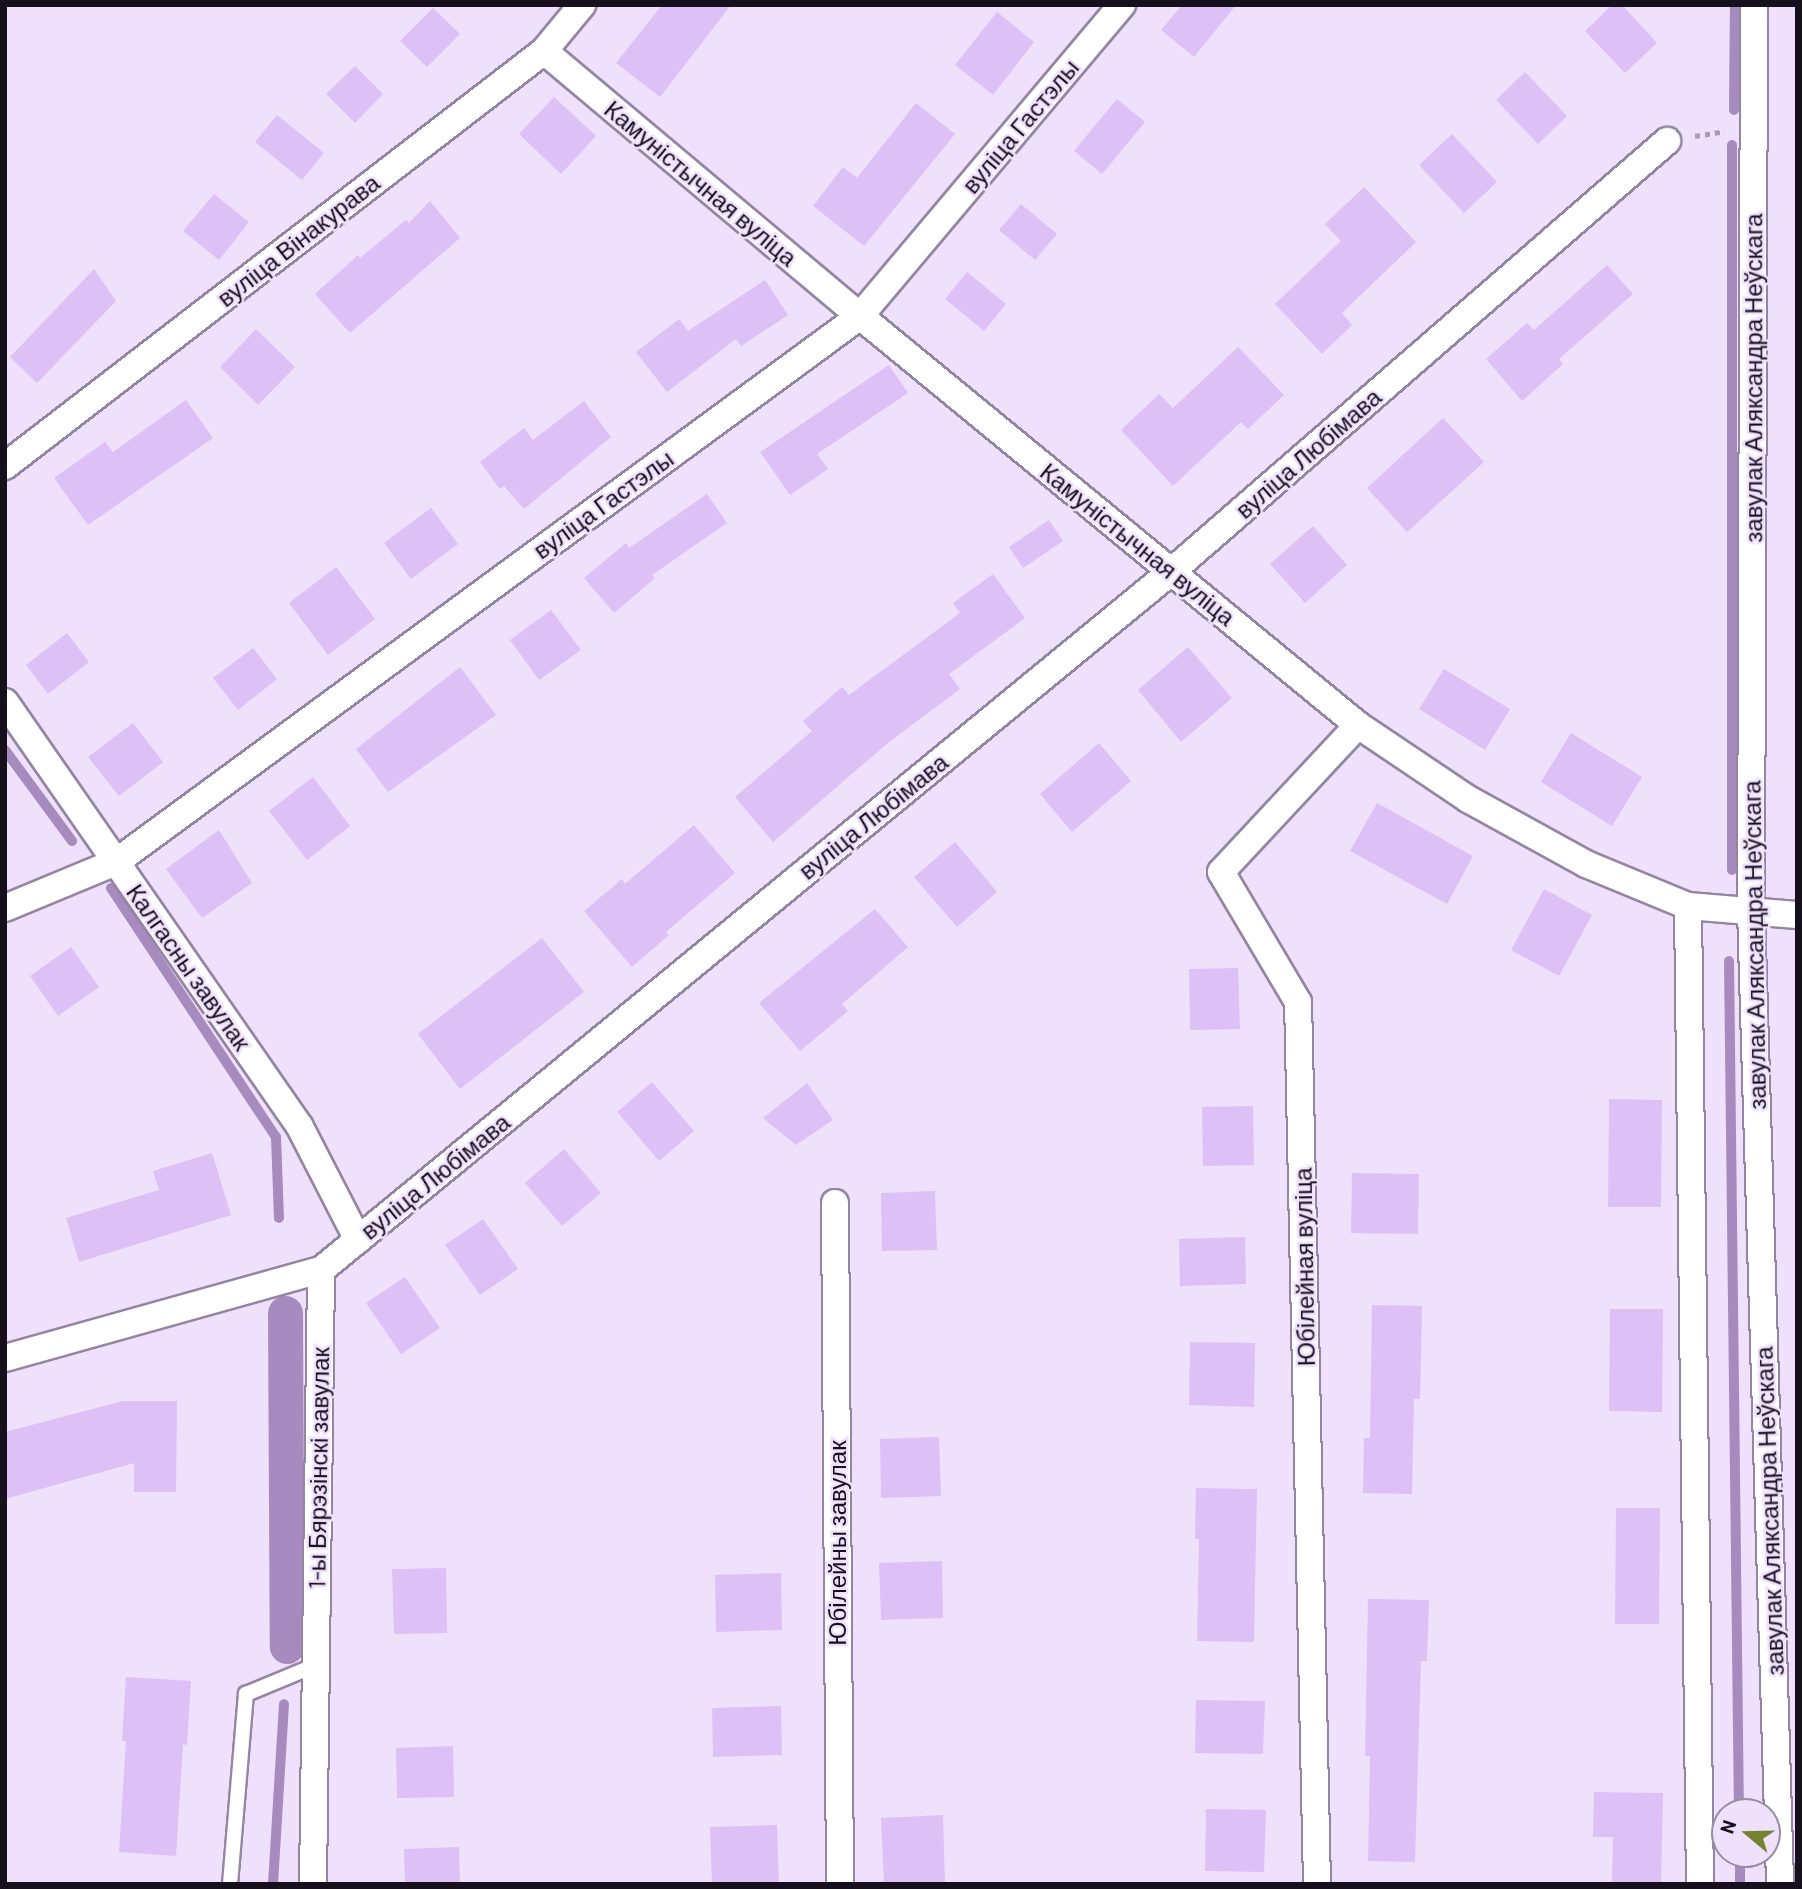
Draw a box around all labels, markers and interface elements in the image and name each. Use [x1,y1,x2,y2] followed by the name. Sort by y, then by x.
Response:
[956,53,1084,199] street label: вуліца Гастэлы
[599,94,803,272] street label: Камуністычная вуліца
[211,168,385,312] street label: вуліца Вінакурава
[1739,213,1767,543] street label: завулак Аляксандра Неўскага
[1229,382,1387,524] street label: вуліца Любімава
[527,444,679,564] street label: вуліца Гастэлы
[1035,457,1241,631] street label: Камуністычная вуліца
[793,747,953,885] street label: вуліца Любімава
[1737,780,1771,1110] street label: завулак Аляксандра Неўскага
[121,878,257,1056] street label: Калгасны завулак
[355,1107,515,1245] street label: вуліца Любімава
[1288,1167,1320,1367] street label: Юбілейная вуліца
[1749,1346,1789,1676] street label: завулак Аляксандра Неўскага
[301,1347,335,1589] street label: 1-ы Бярэзінскі завулак
[823,1440,851,1646] street label: Юбілейны завулак
[1711,1798,1781,1868] north arrow
[1715,1817,1740,1836] text: N

